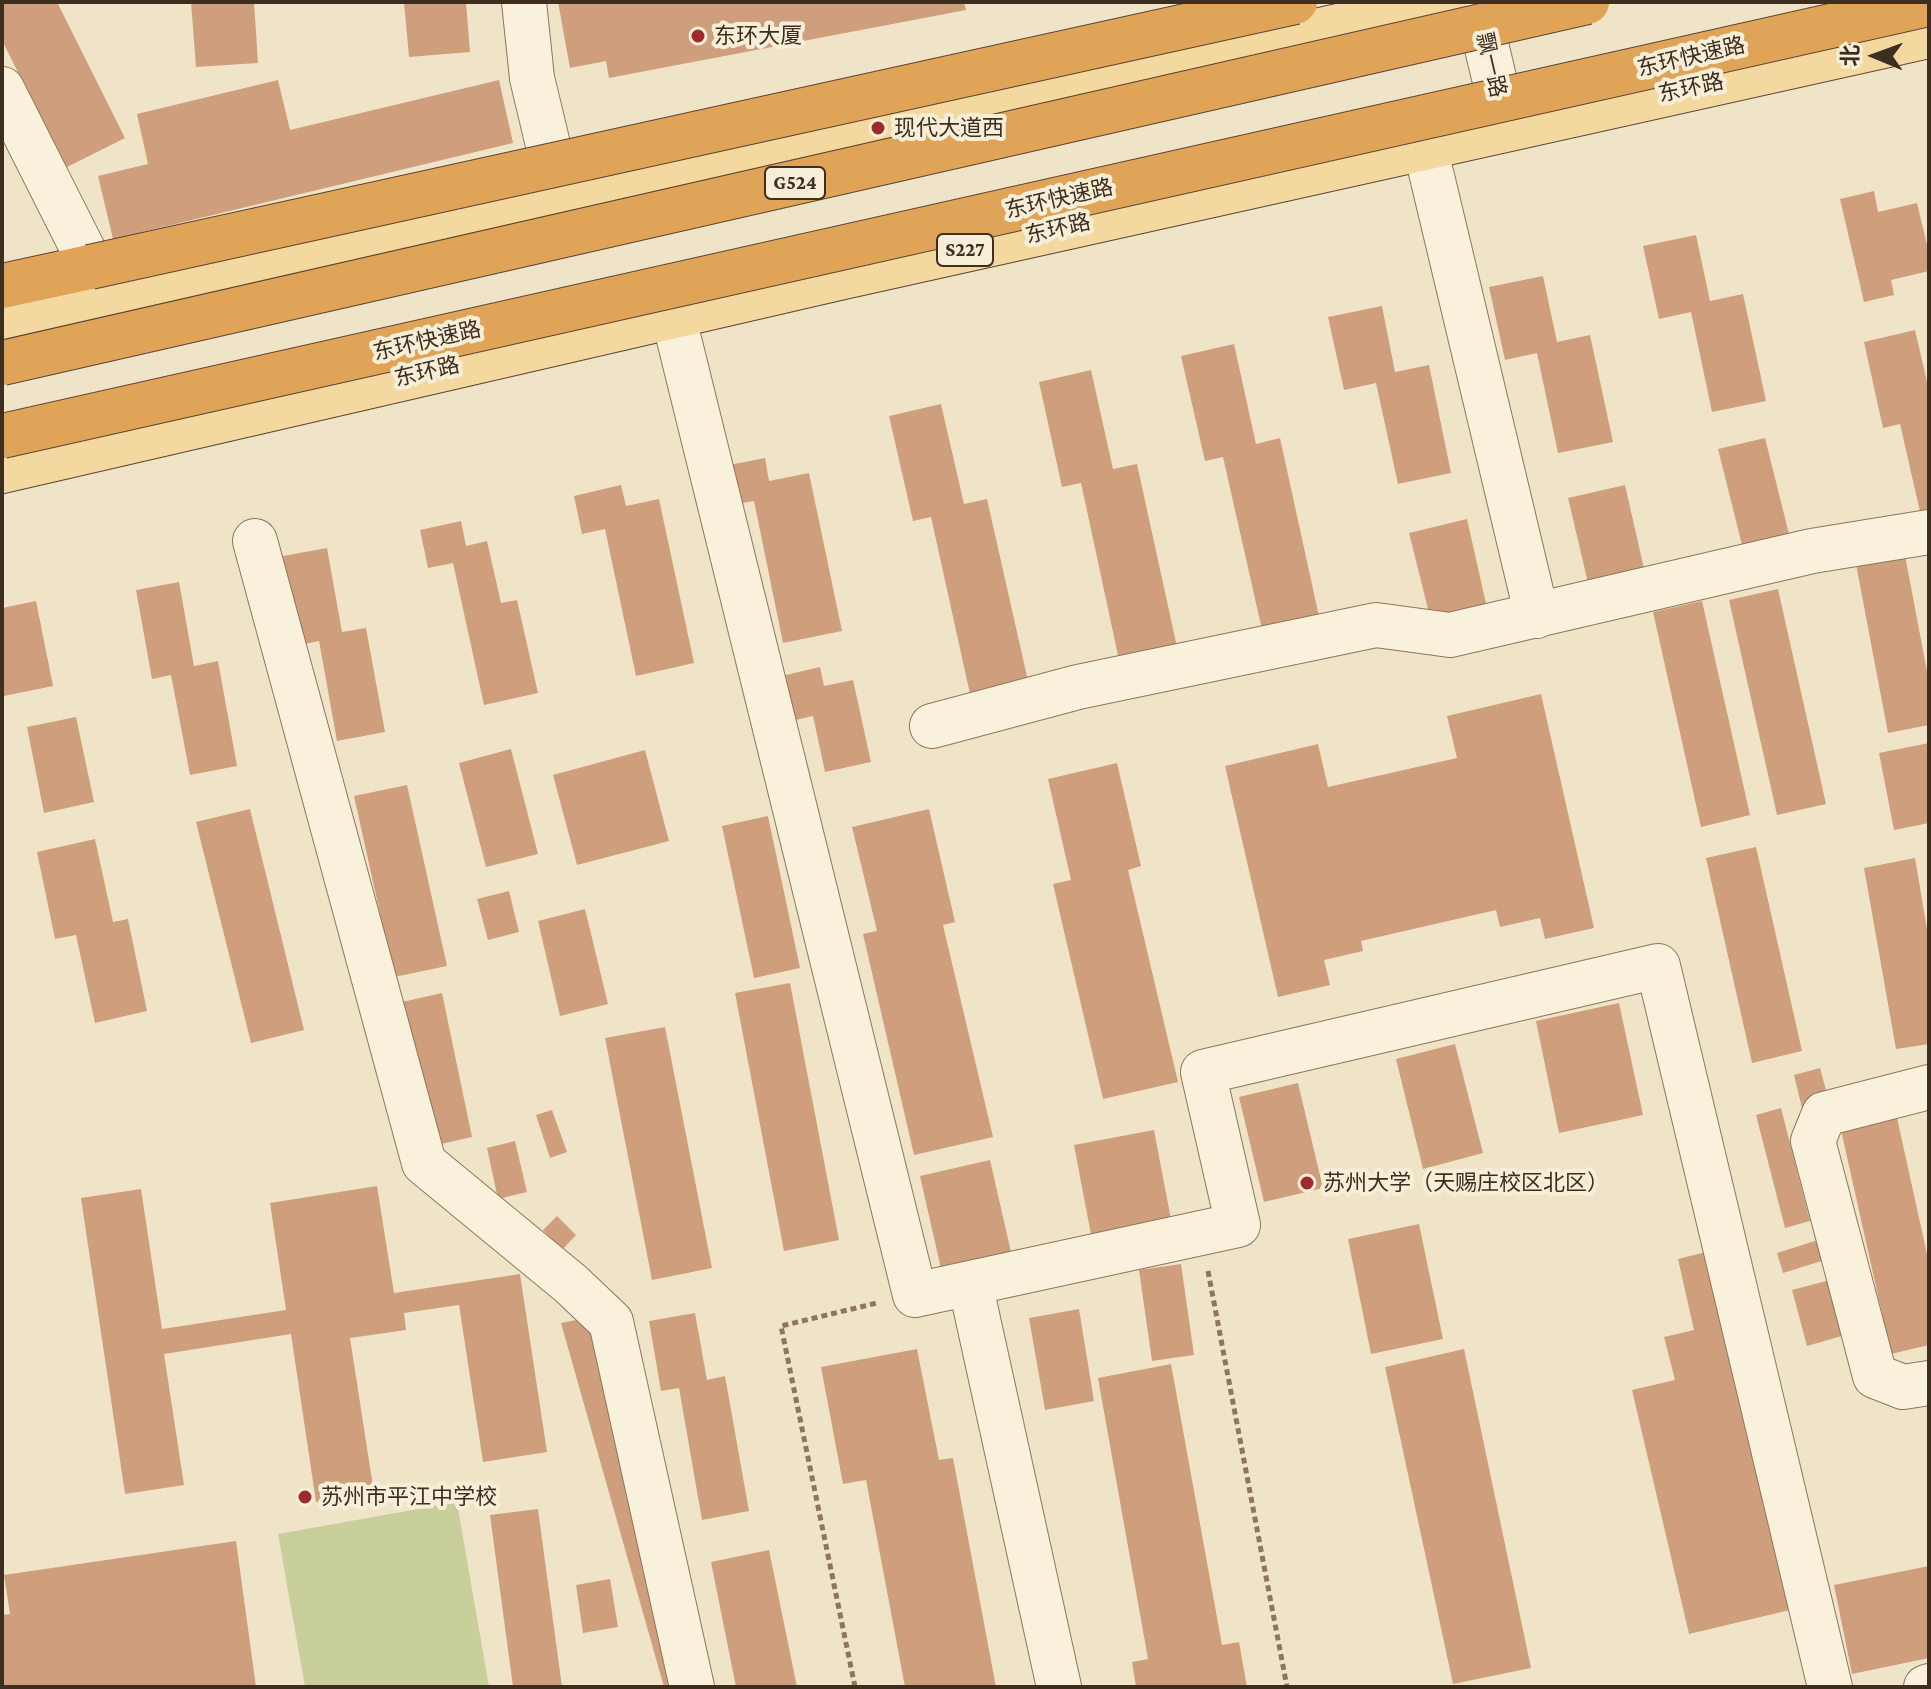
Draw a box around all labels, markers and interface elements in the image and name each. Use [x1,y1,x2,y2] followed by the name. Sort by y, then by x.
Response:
[1835,16,1915,96] north arrow
[714,23,802,49] place label: 东环大厦
[689,27,707,45] marker: 东环大厦
[1471,30,1511,100] street label: 飘一路
[1634,32,1748,82] street label: 东环快速路
[1838,44,1863,67] text: 北
[1656,68,1726,108] street label: 东环路
[894,115,1004,141] place label: 现代大道西
[869,119,887,137] marker: 现代大道西
[765,167,825,199] road number: G524
[1002,174,1116,224] street label: 东环快速路
[1023,209,1093,249] street label: 东环路
[937,234,993,266] road number: S227
[370,316,484,366] street label: 东环快速路
[392,352,462,392] street label: 东环路
[1323,1170,1609,1196] place label: 苏州大学（天赐庄校区北区）
[1298,1174,1316,1192] marker: 苏州大学（天赐庄校区北区）
[321,1484,497,1510] place label: 苏州市平江中学校
[296,1488,314,1506] marker: 苏州市平江中学校

